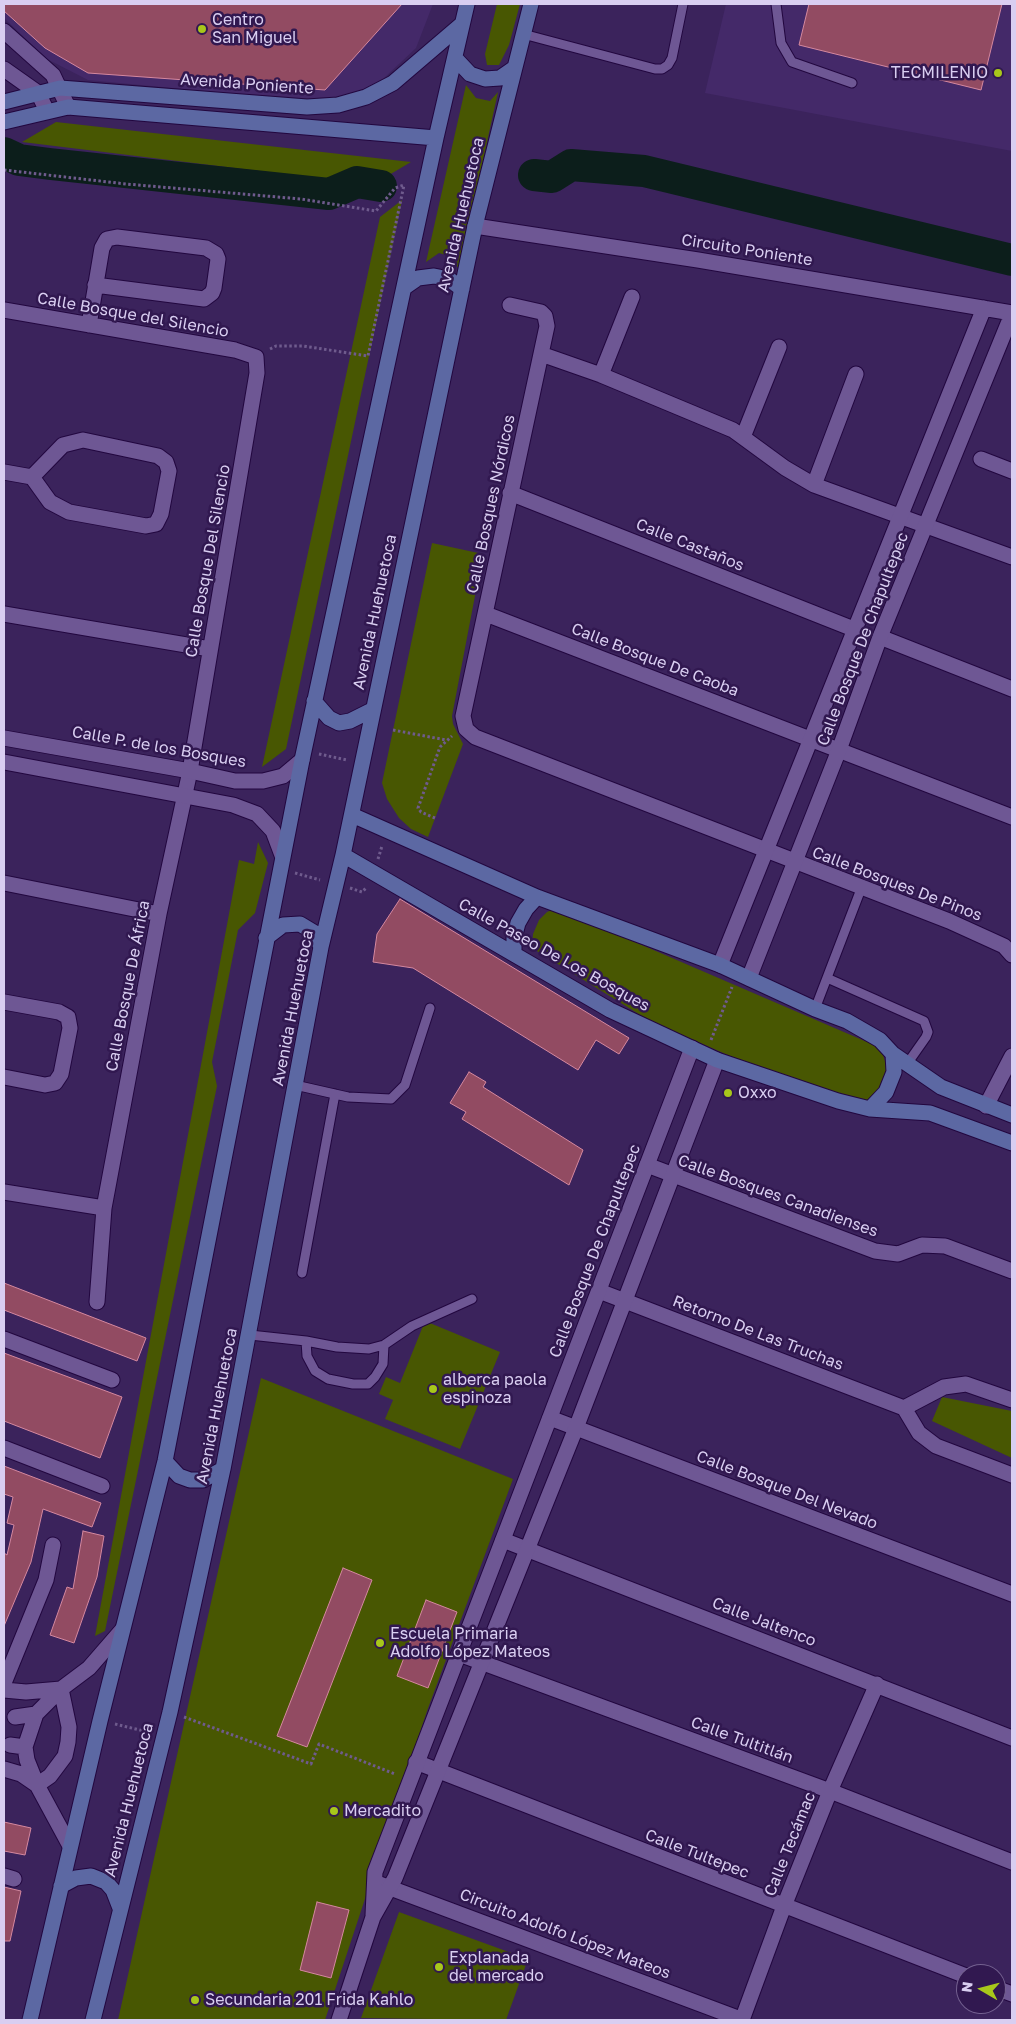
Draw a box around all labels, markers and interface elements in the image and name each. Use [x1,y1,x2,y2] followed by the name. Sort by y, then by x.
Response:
[212,10,297,48] place label: Centro San Miguel
[196,23,208,35] marker: Centro San Miguel
[891,63,988,83] place label: TECMILENIO
[992,67,1004,79] marker: TECMILENIO
[180,70,314,98] street label: Avenida Poniente
[434,136,488,294] street label: Avenida Huehuetoca
[680,230,814,270] street label: Circuito Poniente
[36,289,230,341] street label: Calle Bosque del Silencio
[463,413,519,595] street label: Calle Bosques Nórdicos
[182,463,234,659] street label: Calle Bosque Del Silencio
[633,515,747,575] street label: Calle Castaños
[813,530,913,748] street label: Calle Bosque De Chapultepec
[349,533,401,691] street label: Avenida Huehuetoca
[569,619,741,701] street label: Calle Bosque De Caoba
[70,722,248,772] street label: Calle P. de los Bosques
[809,843,985,925] street label: Calle Bosques De Pinos
[455,894,653,1016] street label: Calle Paseo De Los Bosques
[102,899,154,1073] street label: Calle Bosque De África
[268,928,318,1088] street label: Avenida Huehuetoca
[738,1083,777,1103] place label: Oxxo
[722,1087,734,1099] marker: Oxxo
[545,1142,645,1360] street label: Calle Bosque De Chapultepec
[675,1151,881,1241] street label: Calle Bosques Canadienses
[670,1292,846,1374] street label: Retorno De Las Truchas
[192,1326,242,1486] street label: Avenida Huehuetoca
[443,1370,547,1408] place label: alberca paola espinoza
[427,1383,439,1395] marker: alberca paola espinoza
[694,1447,880,1533] street label: Calle Bosque Del Nevado
[709,1593,819,1651] street label: Calle Jaltenco
[390,1624,550,1662] place label: Escuela Primaria Adolfo López Mateos
[374,1637,386,1649] marker: Escuela Primaria Adolfo López Mateos
[688,1713,796,1767] street label: Calle Tultitlán
[101,1721,157,1879] street label: Avenida Huehuetoca
[760,1789,820,1899] street label: Calle Tecámac
[344,1801,421,1821] place label: Mercadito
[328,1805,340,1817] marker: Mercadito
[642,1825,752,1883] street label: Calle Tultepec
[457,1885,673,1983] street label: Circuito Adolfo López Mateos
[449,1948,544,1986] place label: Explanada del mercado
[433,1961,445,1973] marker: Explanada del mercado
[956,1964,1006,2014] north arrow
[957,1981,976,1993] text: N
[205,1990,413,2010] place label: Secundaria 201 Frida Kahlo
[189,1994,201,2006] marker: Secundaria 201 Frida Kahlo

